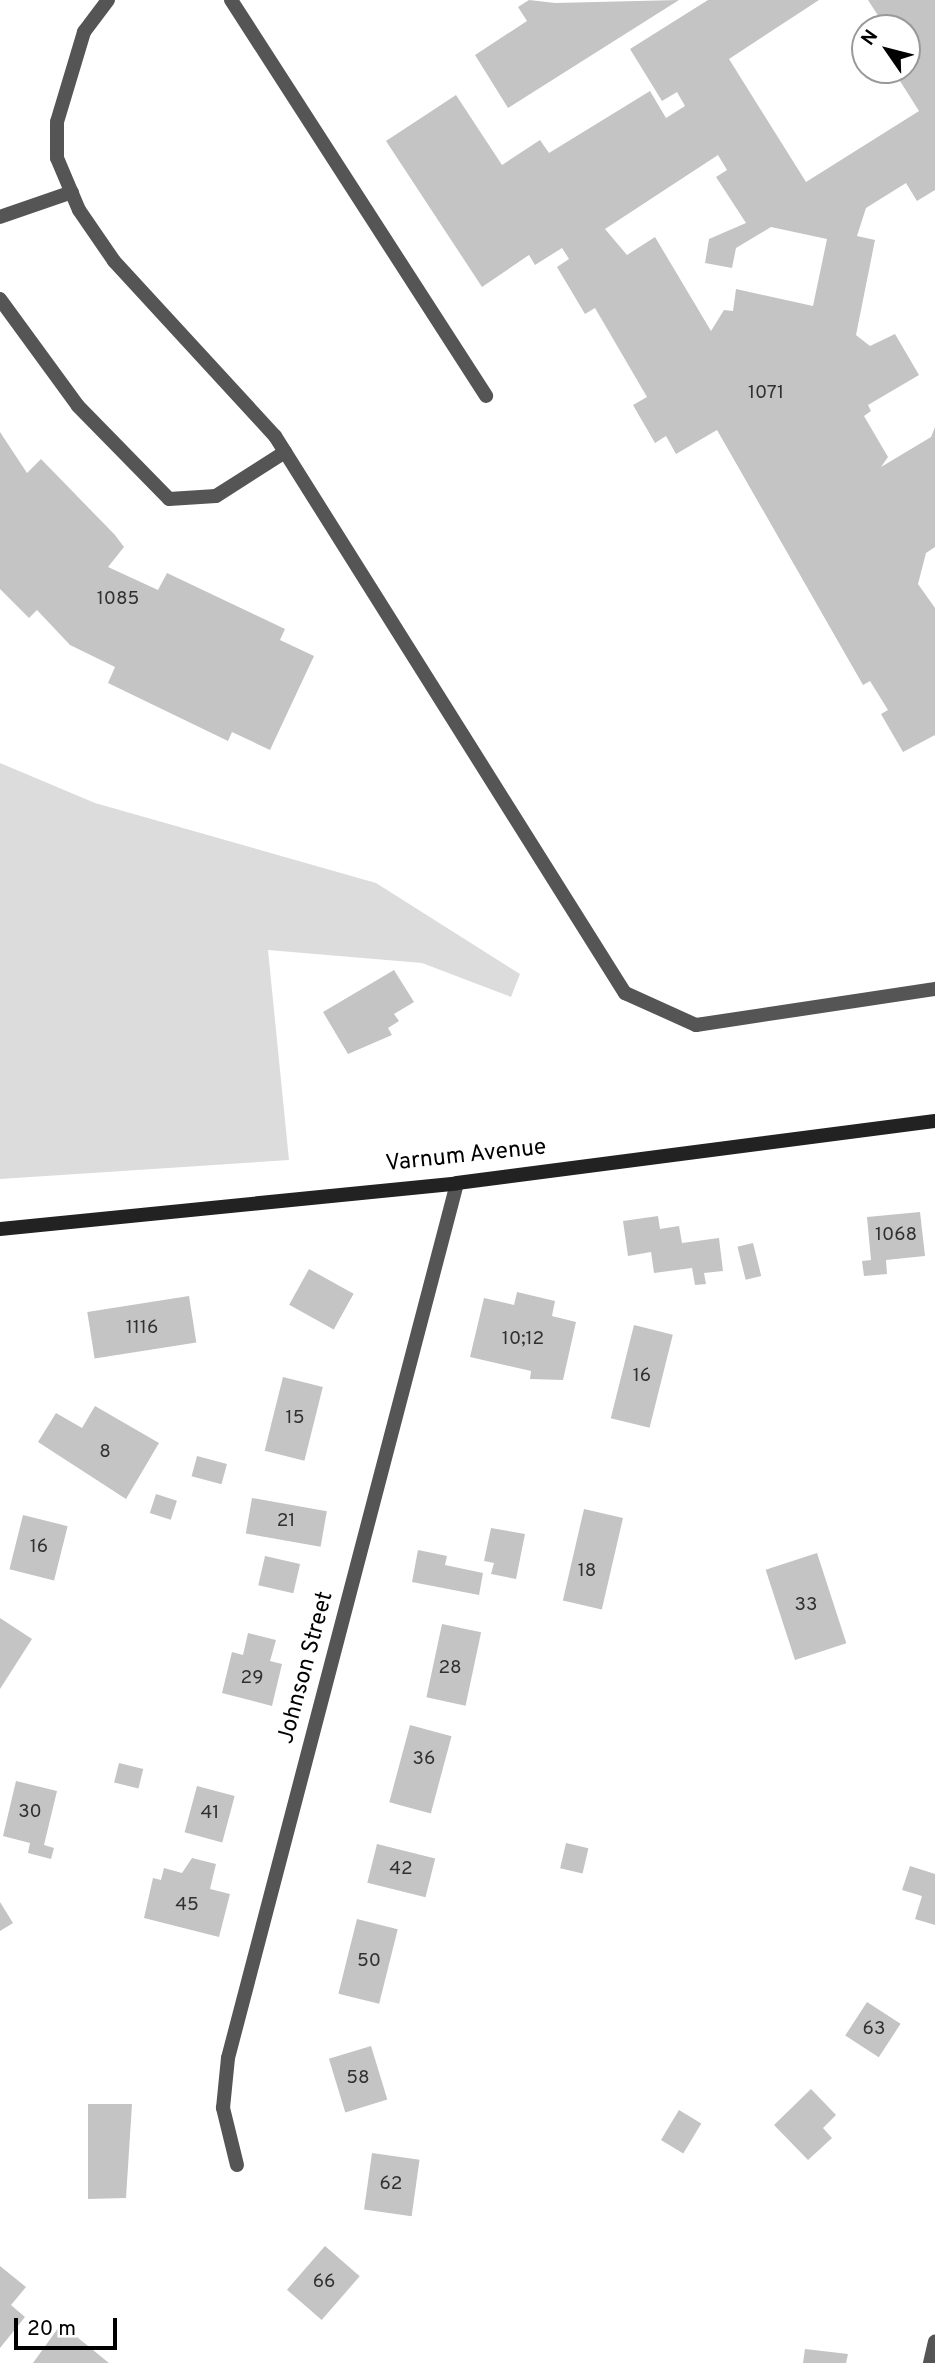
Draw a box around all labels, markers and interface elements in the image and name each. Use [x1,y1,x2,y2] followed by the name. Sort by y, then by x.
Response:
[851,14,921,84] north arrow
[857,26,884,51] text: N
[748,383,784,405] house number: 1071
[97,589,139,611] house number: 1085
[384,1135,548,1179] street label: Varnum Avenue
[875,1225,917,1247] house number: 1068
[126,1318,158,1340] house number: 1116
[502,1329,544,1351] house number: 10;12
[633,1366,651,1388] house number: 16
[286,1408,304,1430] house number: 15
[99,1442,111,1464] house number: 8
[277,1511,295,1533] house number: 21
[30,1537,48,1559] house number: 16
[578,1561,596,1583] house number: 18
[273,1589,341,1747] street label: Johnson Street
[795,1595,817,1617] house number: 33
[438,1658,462,1680] house number: 28
[241,1668,263,1690] house number: 29
[413,1749,435,1771] house number: 36
[18,1802,42,1824] house number: 30
[201,1803,219,1825] house number: 41
[389,1859,413,1881] house number: 42
[175,1895,199,1917] house number: 45
[357,1951,381,1973] house number: 50
[863,2019,885,2041] house number: 63
[346,2068,370,2090] house number: 58
[380,2174,402,2196] house number: 62
[313,2272,335,2294] house number: 66
[18,2304,121,2348] scale bar
[27,2316,76,2343] text: 20 m

